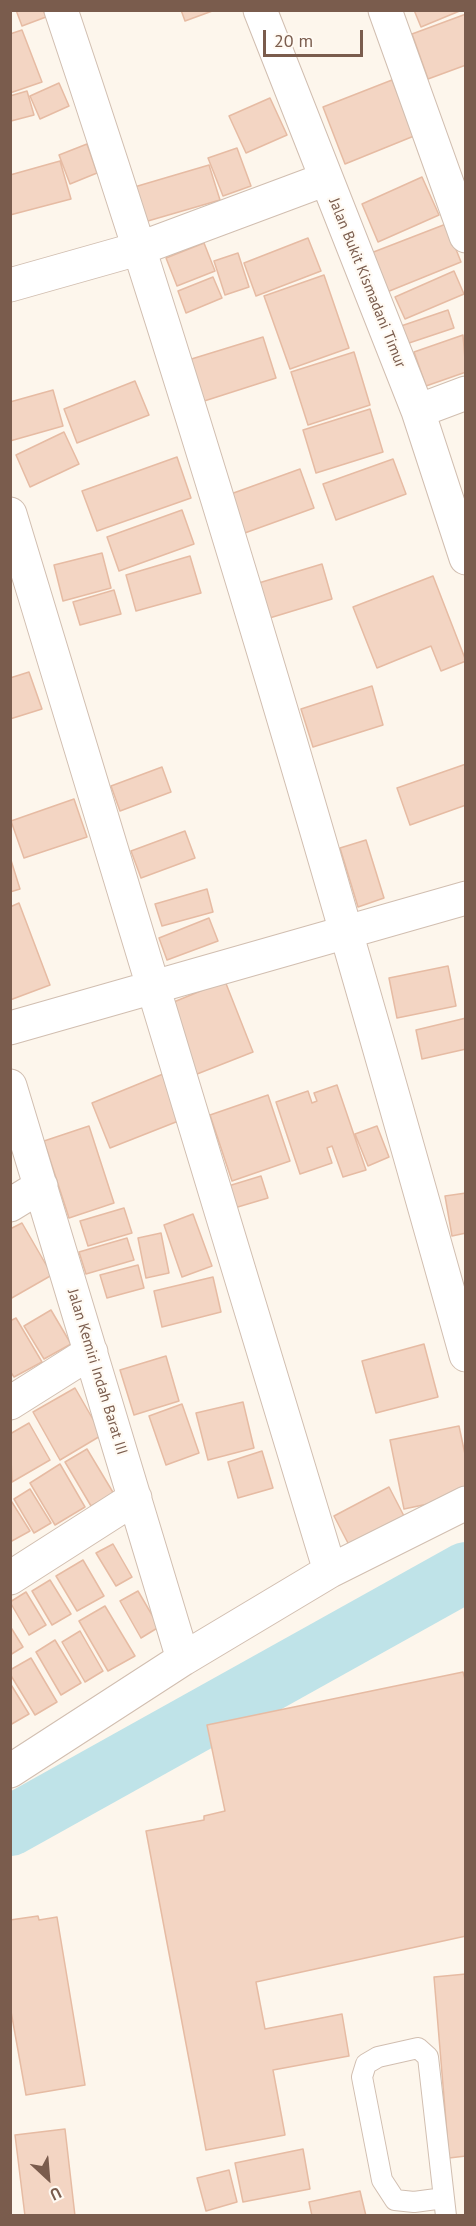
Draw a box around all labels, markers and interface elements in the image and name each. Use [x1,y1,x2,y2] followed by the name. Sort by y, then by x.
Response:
[266,18,366,56] scale bar
[274,29,313,52] text: 20 m
[325,195,409,371] street label: Jalan Bukit Kismadani Timur
[63,1287,131,1457] street label: Jalan Kemiri Indah Barat III
[18,2148,78,2208] north arrow
[47,2183,65,2205] text: U

